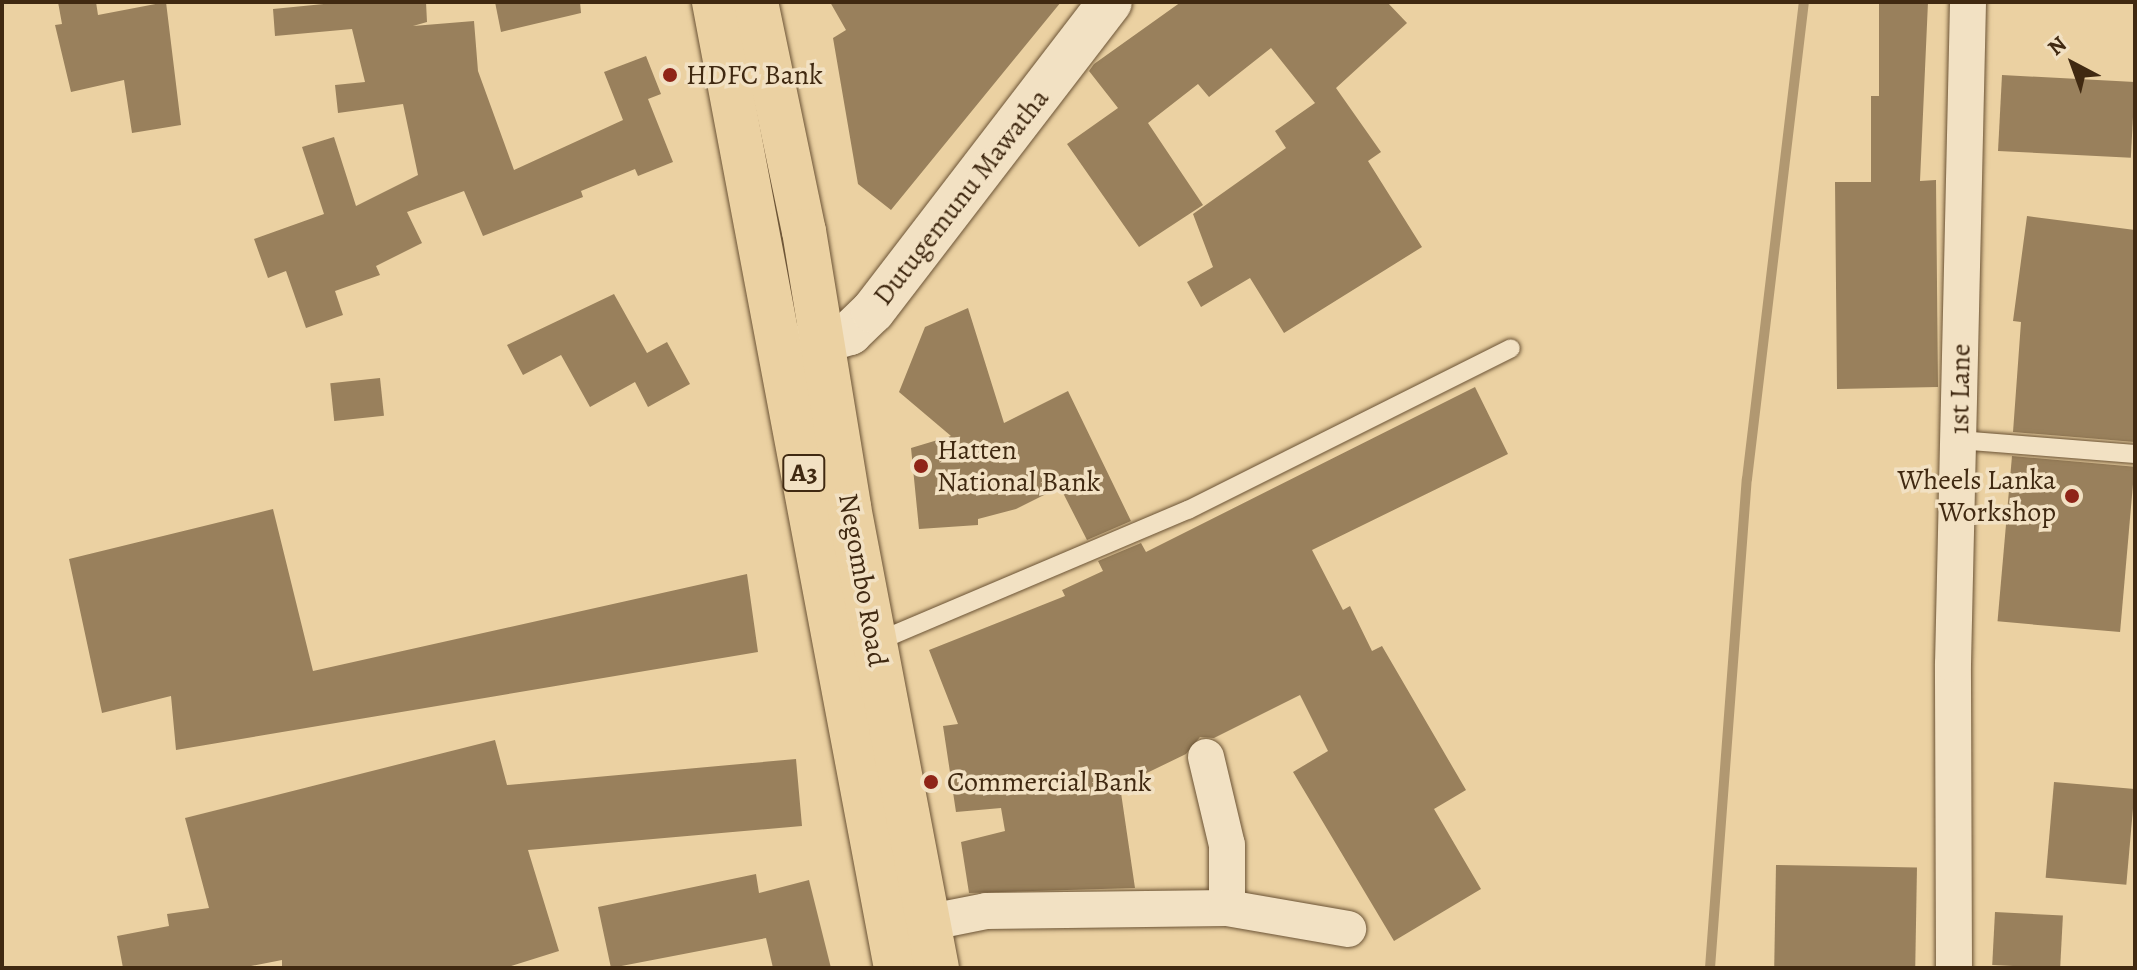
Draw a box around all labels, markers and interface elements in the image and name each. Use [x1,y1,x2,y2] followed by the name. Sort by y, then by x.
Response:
[2033,24,2113,104] north arrow
[2041,29,2073,62] text: N
[686,58,823,92] place label: HDFC Bank
[661,66,679,84] marker: HDFC Bank
[866,82,1056,312] street label: Dutugemunu Mawatha
[1942,343,1978,435] street label: 1st Lane
[937,433,1100,499] place label: Hatten National Bank
[782,451,826,495] road number: A3
[912,457,930,475] marker: Hatten National Bank
[1898,463,2056,529] place label: Wheels Lanka Workshop
[2063,487,2081,505] marker: Wheels Lanka Workshop
[831,491,895,669] street label: Negombo Road
[947,765,1152,799] place label: Commercial Bank
[922,773,940,791] marker: Commercial Bank

